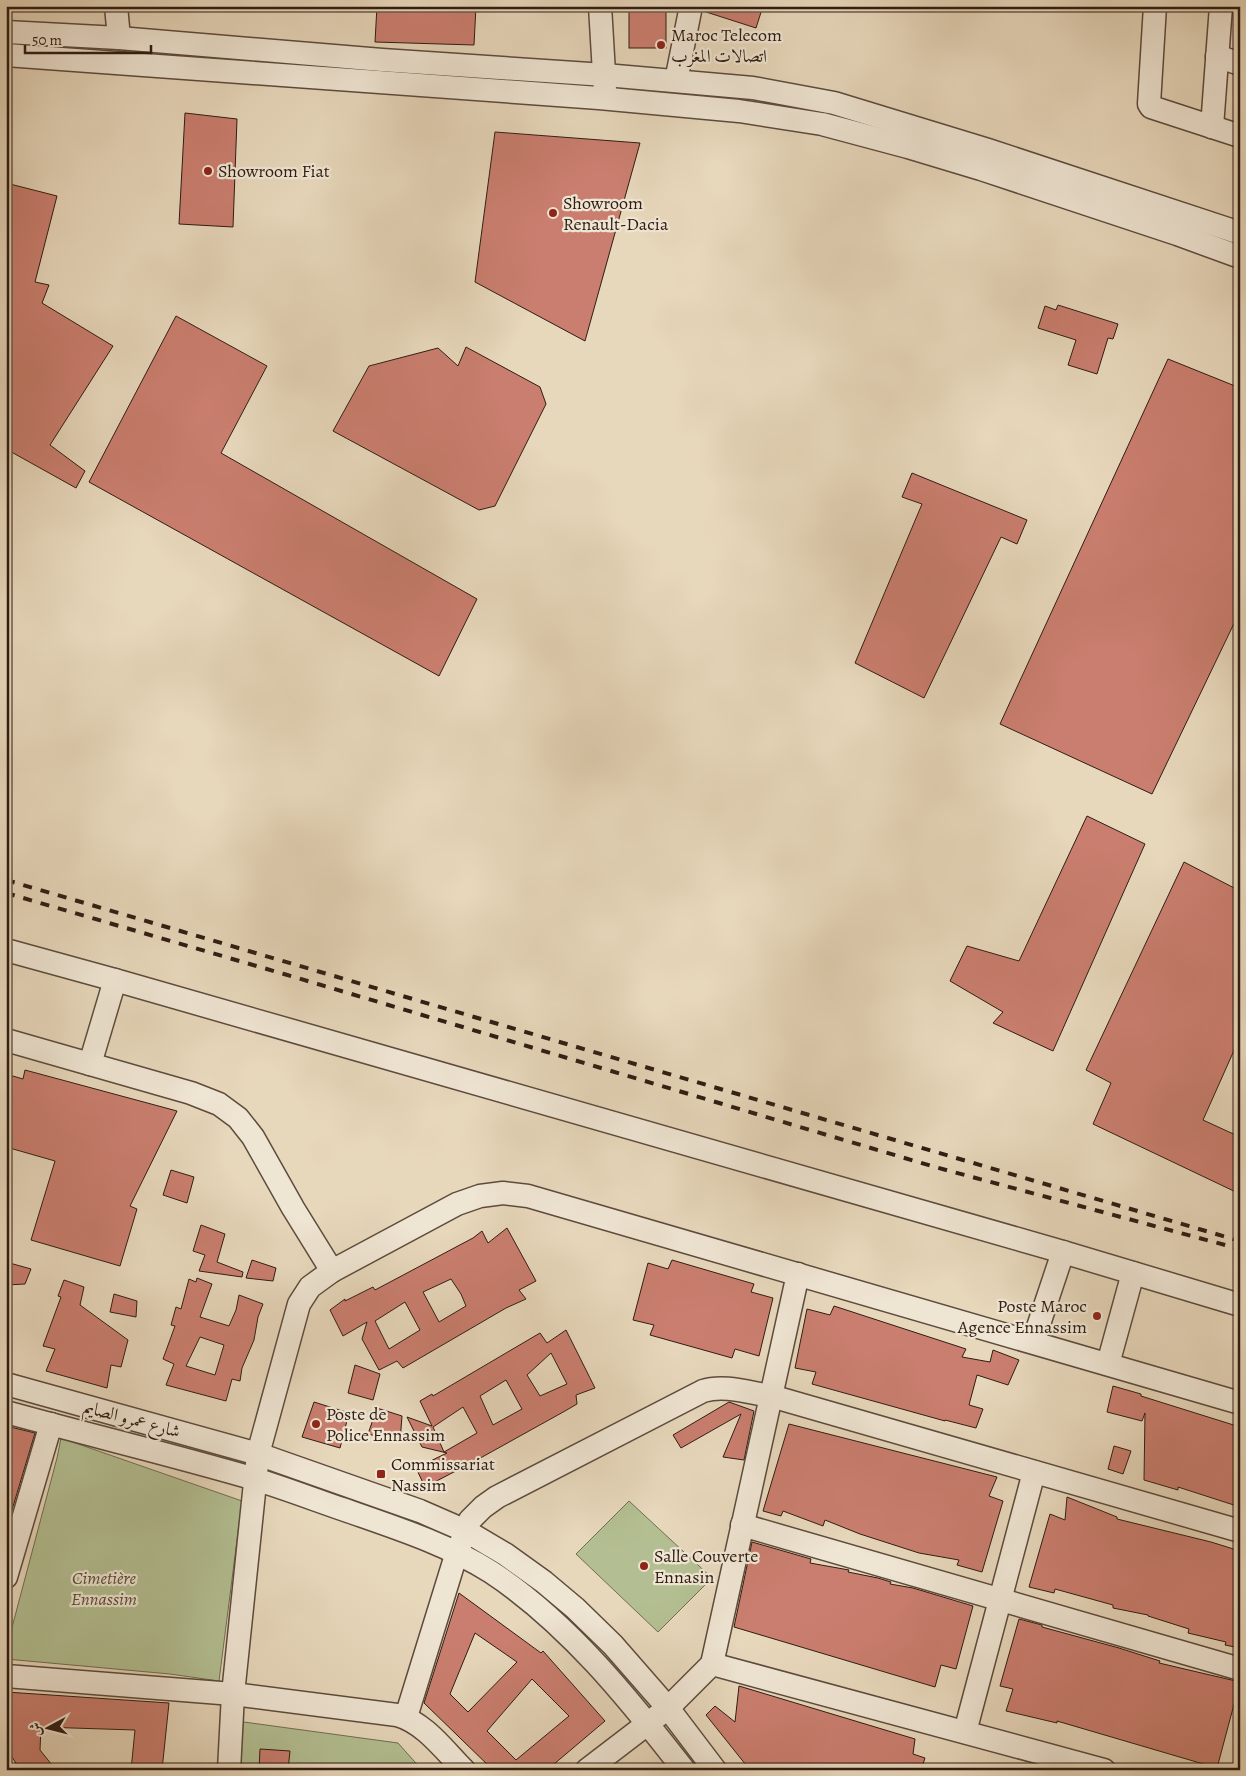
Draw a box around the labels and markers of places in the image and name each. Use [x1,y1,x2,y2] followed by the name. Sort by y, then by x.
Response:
[671,23,782,68] place label: Maroc Telecom اتصالات المغرب
[655,39,667,51] marker: Maroc Telecom اتصالات المغرب
[218,159,330,183] place label: Showroom Fiat
[202,165,214,177] marker: Showroom Fiat
[563,191,669,236] place label: Showroom Renault-Dacia
[547,207,559,219] marker: Showroom Renault-Dacia
[957,1294,1087,1339] place label: Poste Maroc Agence Ennassim
[1091,1310,1103,1322] marker: Poste Maroc Agence Ennassim
[326,1402,445,1447] place label: Poste de Police Ennassim
[310,1418,322,1430] marker: Poste de Police Ennassim
[391,1452,495,1497] place label: Commissariat Nassim
[375,1468,387,1480] marker: Commissariat Nassim
[654,1544,758,1589] place label: Salle Couverte Ennasin
[638,1560,650,1572] marker: Salle Couverte Ennasin

